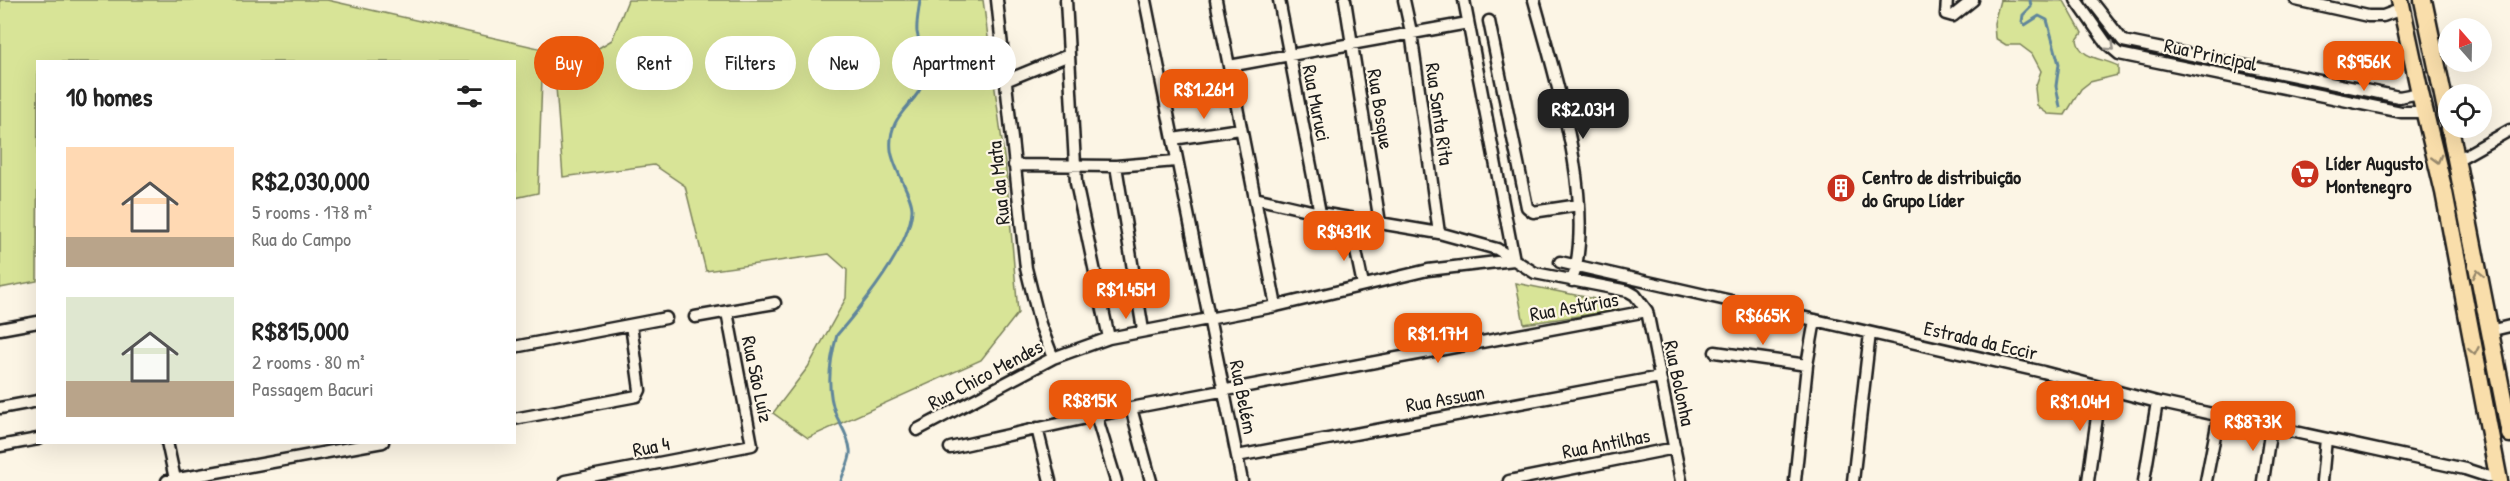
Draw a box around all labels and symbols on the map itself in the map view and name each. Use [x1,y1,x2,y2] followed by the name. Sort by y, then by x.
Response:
[2438,18,2492,72] north arrow
[2162,31,2261,77] street label: Rua Principal
[2104,39,2115,50] one-way arrow
[2315,41,2413,92] pin: R$956K
[1419,61,1461,167] street label: Rua Santa Rita
[1296,62,1338,144] street label: Rua Muruci
[1361,67,1401,151] street label: Rua Bosque
[1149,69,1259,120] pin: R$1.26M
[1528,89,1638,140] pin: R$2.03M
[980,140,1016,226] street label: Rua da Mata
[2326,149,2423,200] place label: Líder Augusto Montenegro
[2430,153,2442,164] one-way arrow
[2289,158,2321,190] supermarket icon: Líder Augusto Montenegro
[1862,163,2021,214] place label: Centro de distribuição do Grupo Líder
[1825,172,1857,204] building icon: Centro de distribuição do Grupo Líder
[1295,211,1393,262] pin: R$431K
[1071,269,1181,320] pin: R$1.45M
[2472,269,2485,279] one-way arrow
[1528,285,1621,327] street label: Rua Astúrias
[1714,295,1812,346] pin: R$665K
[1383,313,1493,364] pin: R$1.17M
[1921,314,2041,366] street label: Estrada da Eccir
[923,332,1047,416] street label: Rua Chico Mendes
[736,333,780,425] street label: Rua São Luíz
[1658,338,1702,428] street label: Rua Bolonha
[2467,345,2480,355] one-way arrow
[1224,358,1264,436] street label: Rua Belém
[1403,378,1487,418] street label: Rua Assuan
[1041,380,1139,431] pin: R$815K
[2025,381,2135,432] pin: R$1.04M
[2204,401,2302,452] pin: R$873K
[1560,421,1653,465] street label: Rua Antilhas
[630,429,672,463] street label: Rua 4

